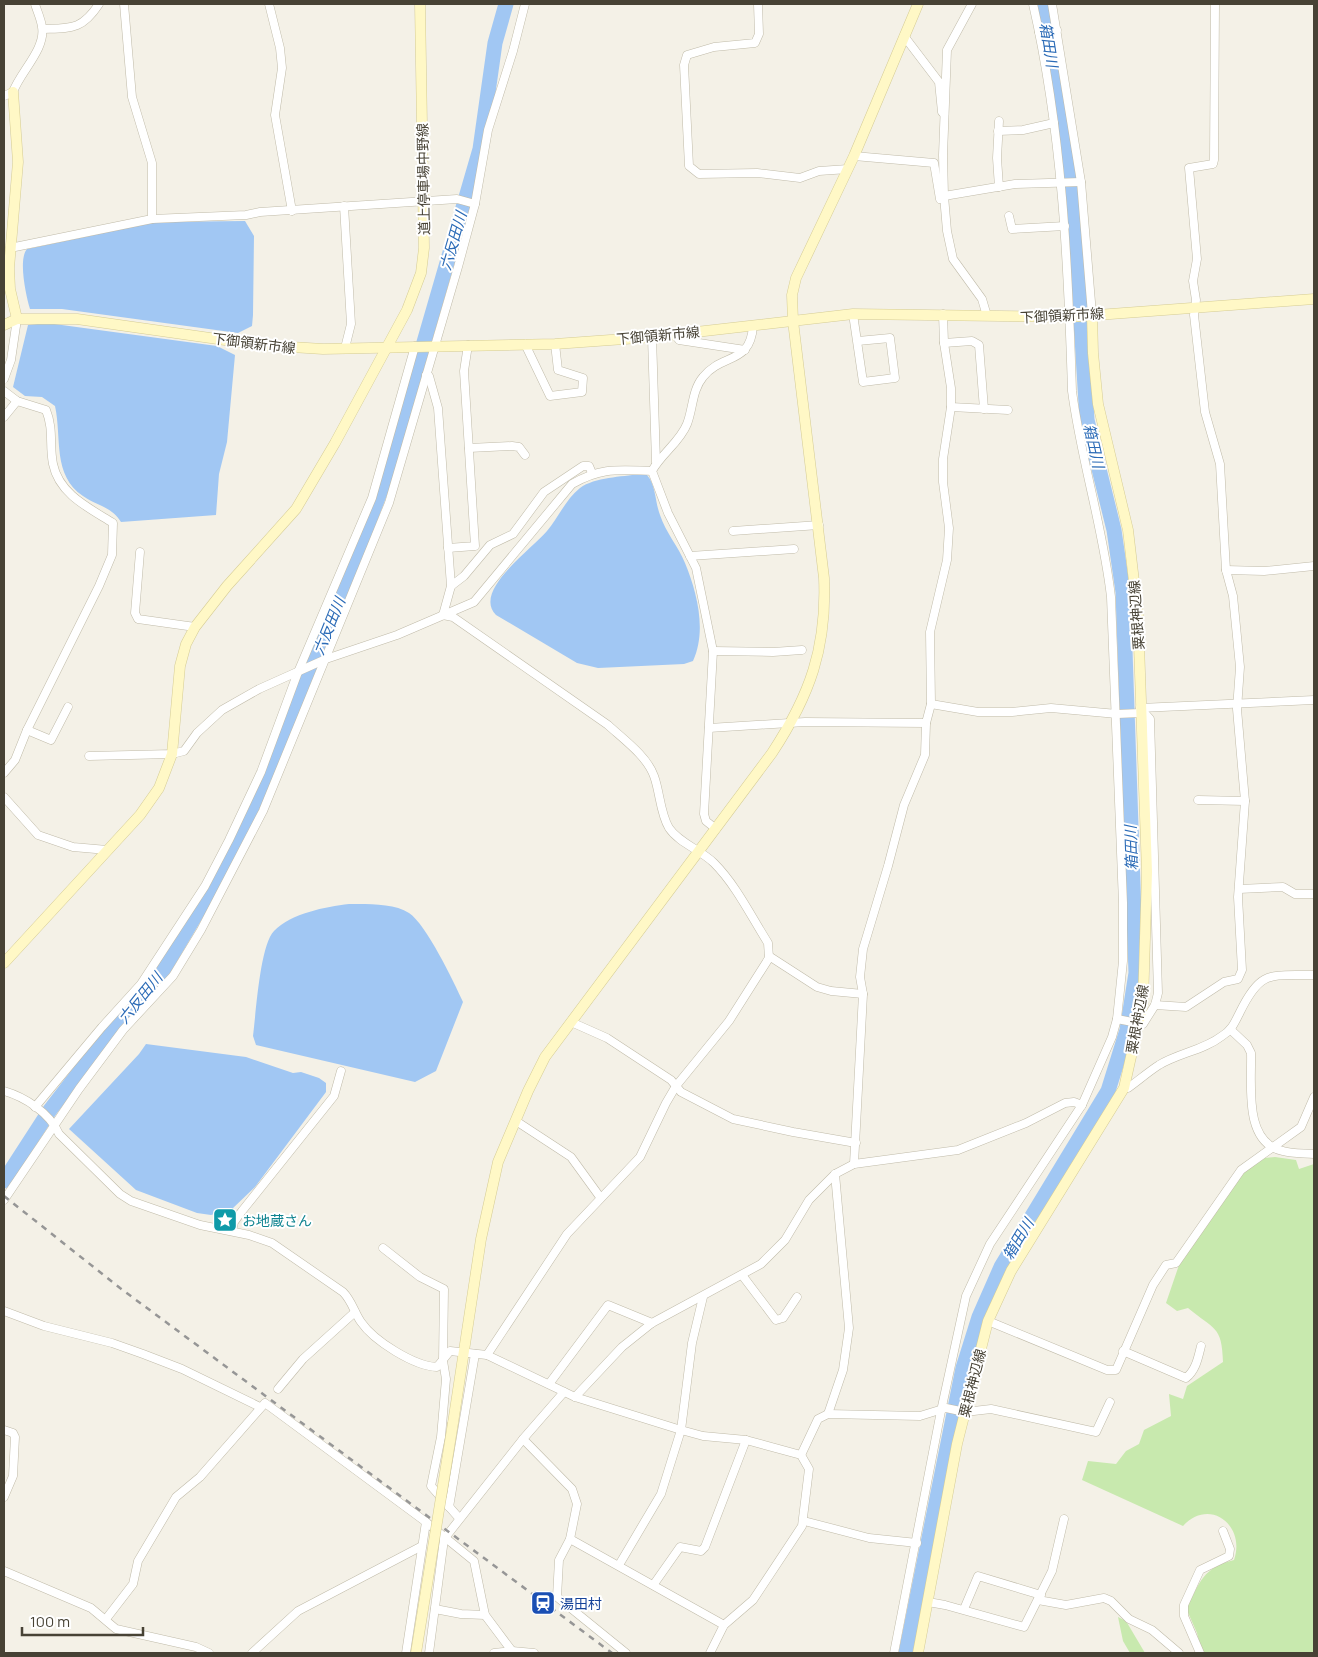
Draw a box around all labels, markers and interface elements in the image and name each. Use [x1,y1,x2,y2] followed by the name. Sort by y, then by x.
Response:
[1035,21,1063,71] water label: 箱田川
[413,123,433,235] street label: 道上停車場中野線
[435,207,472,273] water label: 六反田川
[1020,303,1104,327] street label: 下御領新市線
[615,322,701,348] street label: 下御領新市線
[211,328,297,358] street label: 下御領新市線
[1079,422,1110,472] water label: 箱田川
[1124,579,1148,651] street label: 粟根神辺線
[308,592,351,658] water label: 六反田川
[1120,823,1142,871] water label: 箱田川
[113,967,168,1028] water label: 六反田川
[1122,983,1152,1055] street label: 粟根神辺線
[212,1207,238,1233] place icon: お地蔵さん
[242,1211,312,1230] place label: お地蔵さん
[997,1213,1040,1264] water label: 箱田川
[954,1347,990,1419] street label: 粟根神辺線
[530,1590,556,1616] station icon: 湯田村
[560,1594,602,1613] place label: 湯田村
[22,1604,144,1636] scale bar
[30,1611,70,1632] text: 100 m

